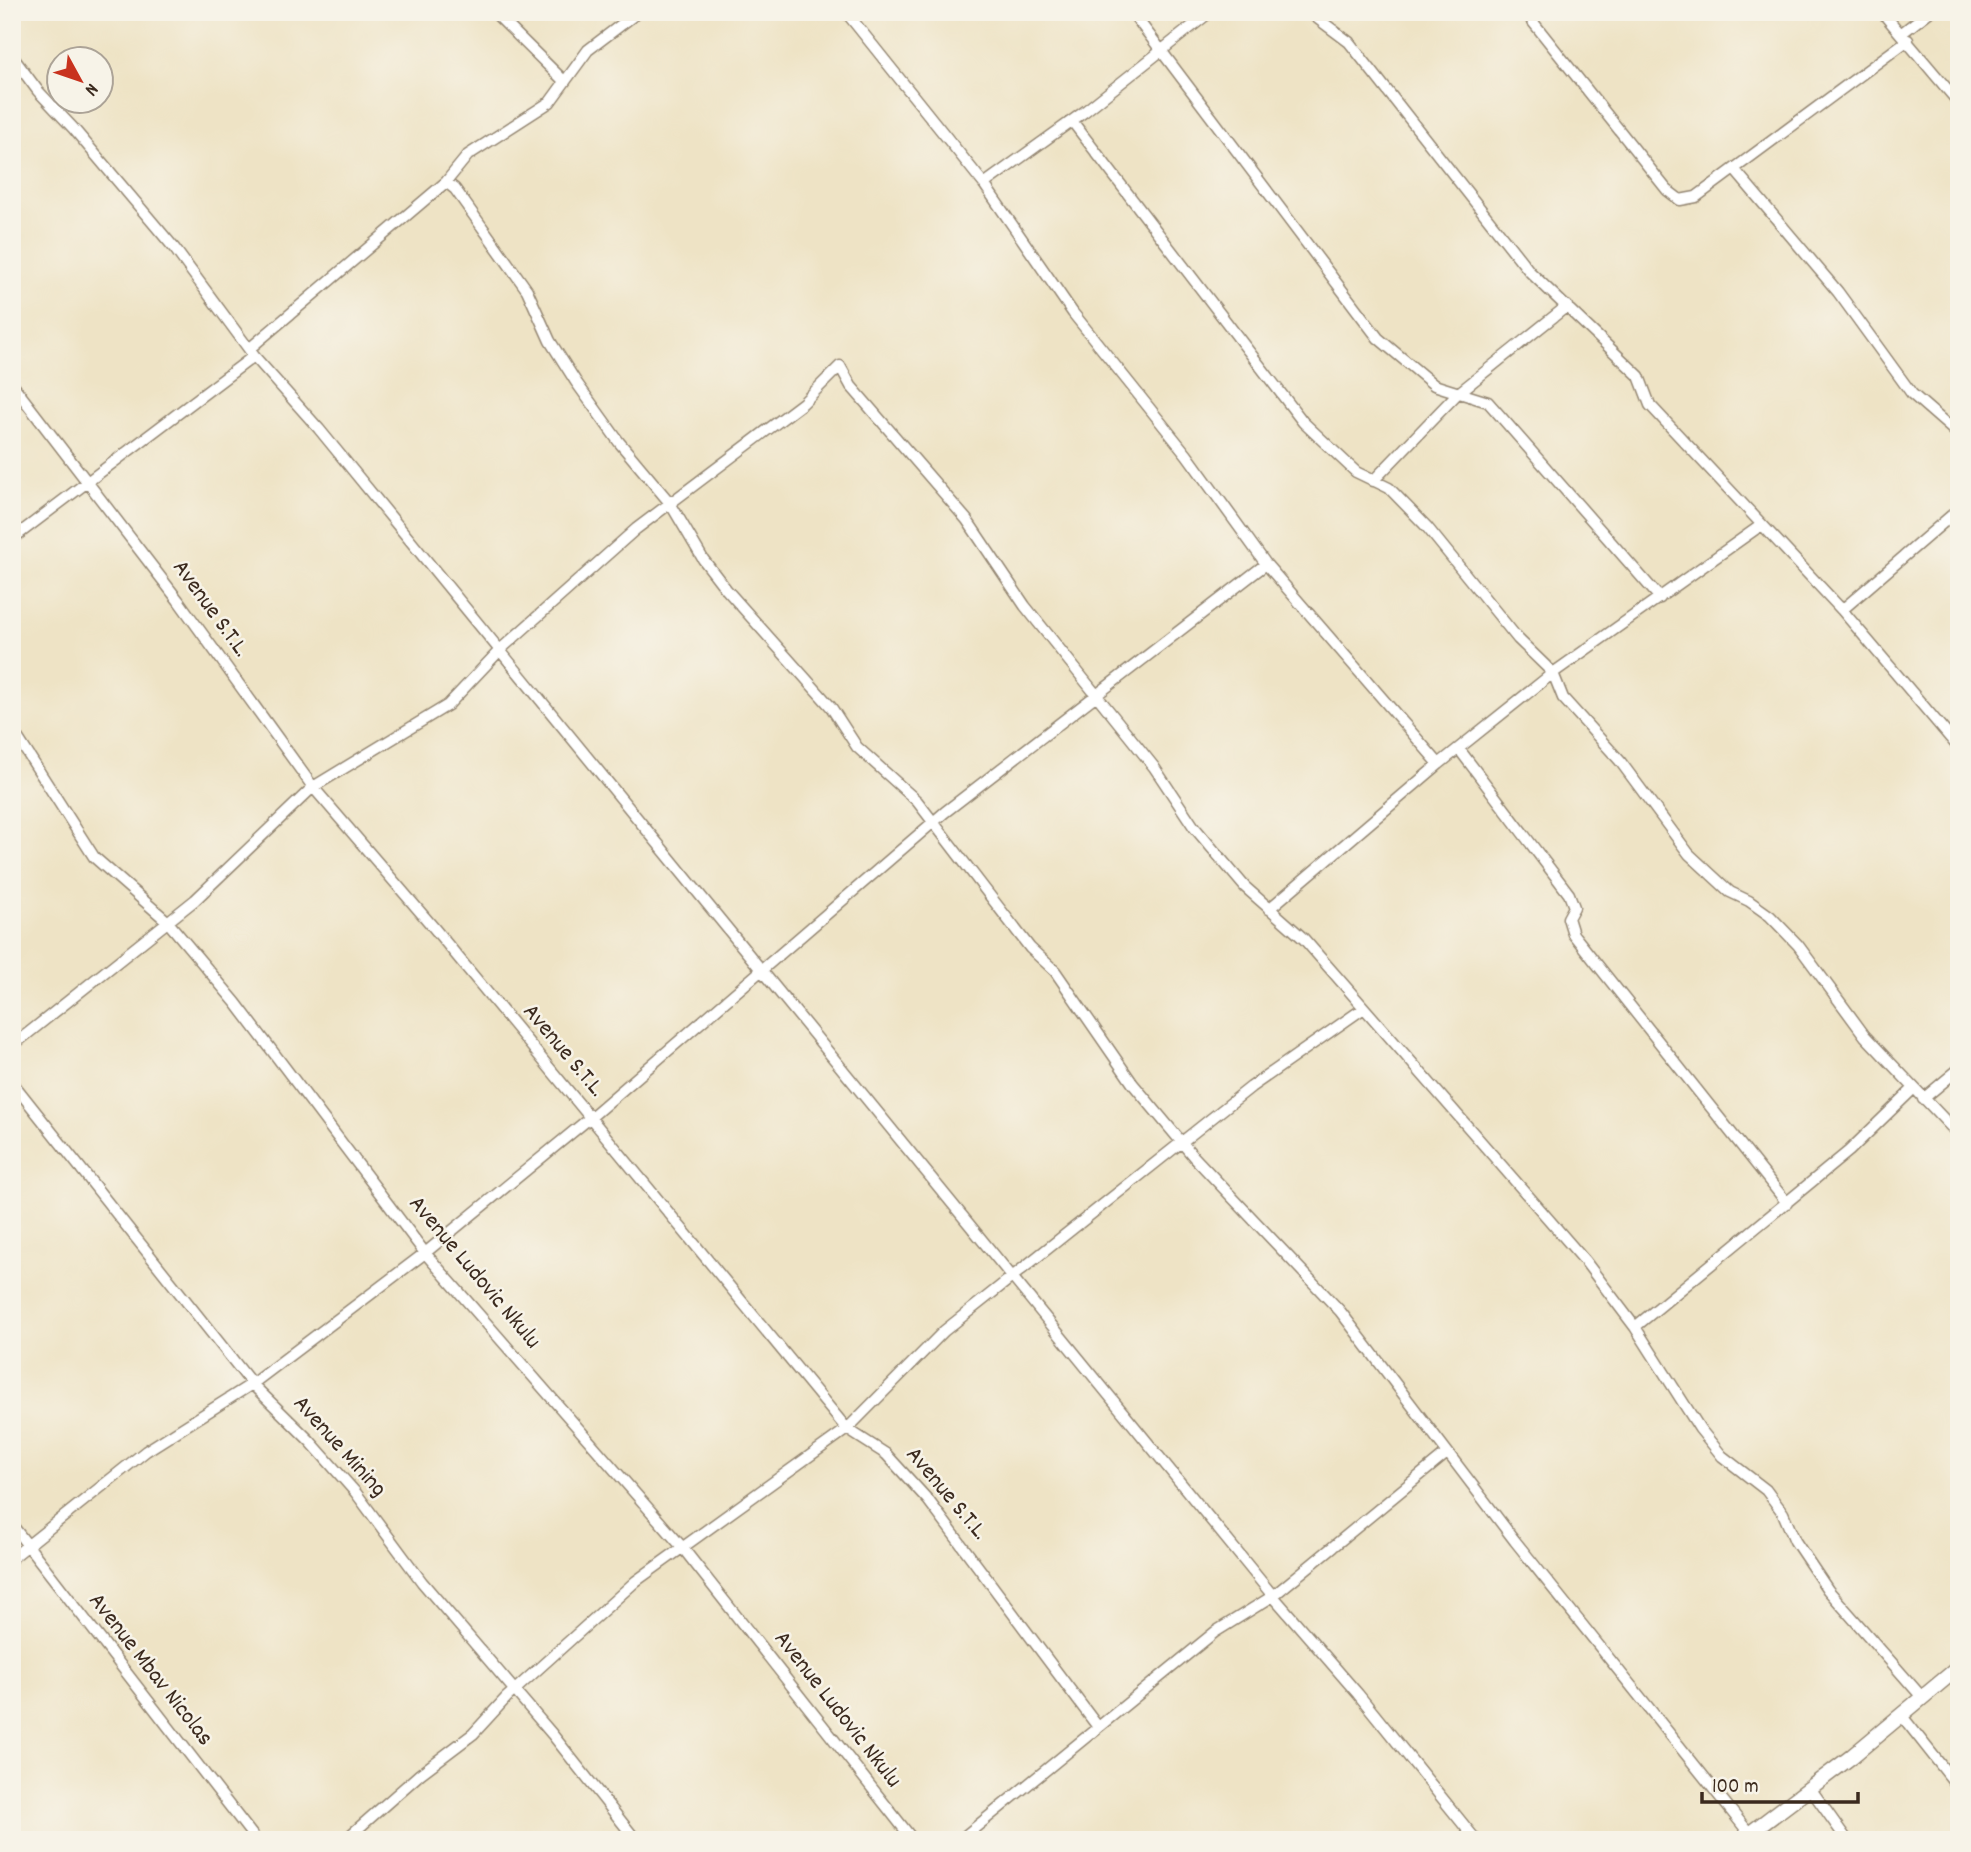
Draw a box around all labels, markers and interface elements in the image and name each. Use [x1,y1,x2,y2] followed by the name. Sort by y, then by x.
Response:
[46,46,116,116] north arrow
[77,76,104,101] text: N
[163,553,257,665] street label: Avenue S.T.L.
[514,997,612,1105] street label: Avenue S.T.L.
[400,1189,548,1357] street label: Avenue Ludovic Nkulu
[284,1389,394,1505] street label: Avenue Mining
[897,1440,995,1548] street label: Avenue S.T.L.
[79,1586,221,1754] street label: Avenue Mbav Nicolas
[765,1624,909,1796] street label: Avenue Ludovic Nkulu
[1702,1761,1857,1805] scale bar
[1712,1773,1759,1803] text: 100 m

